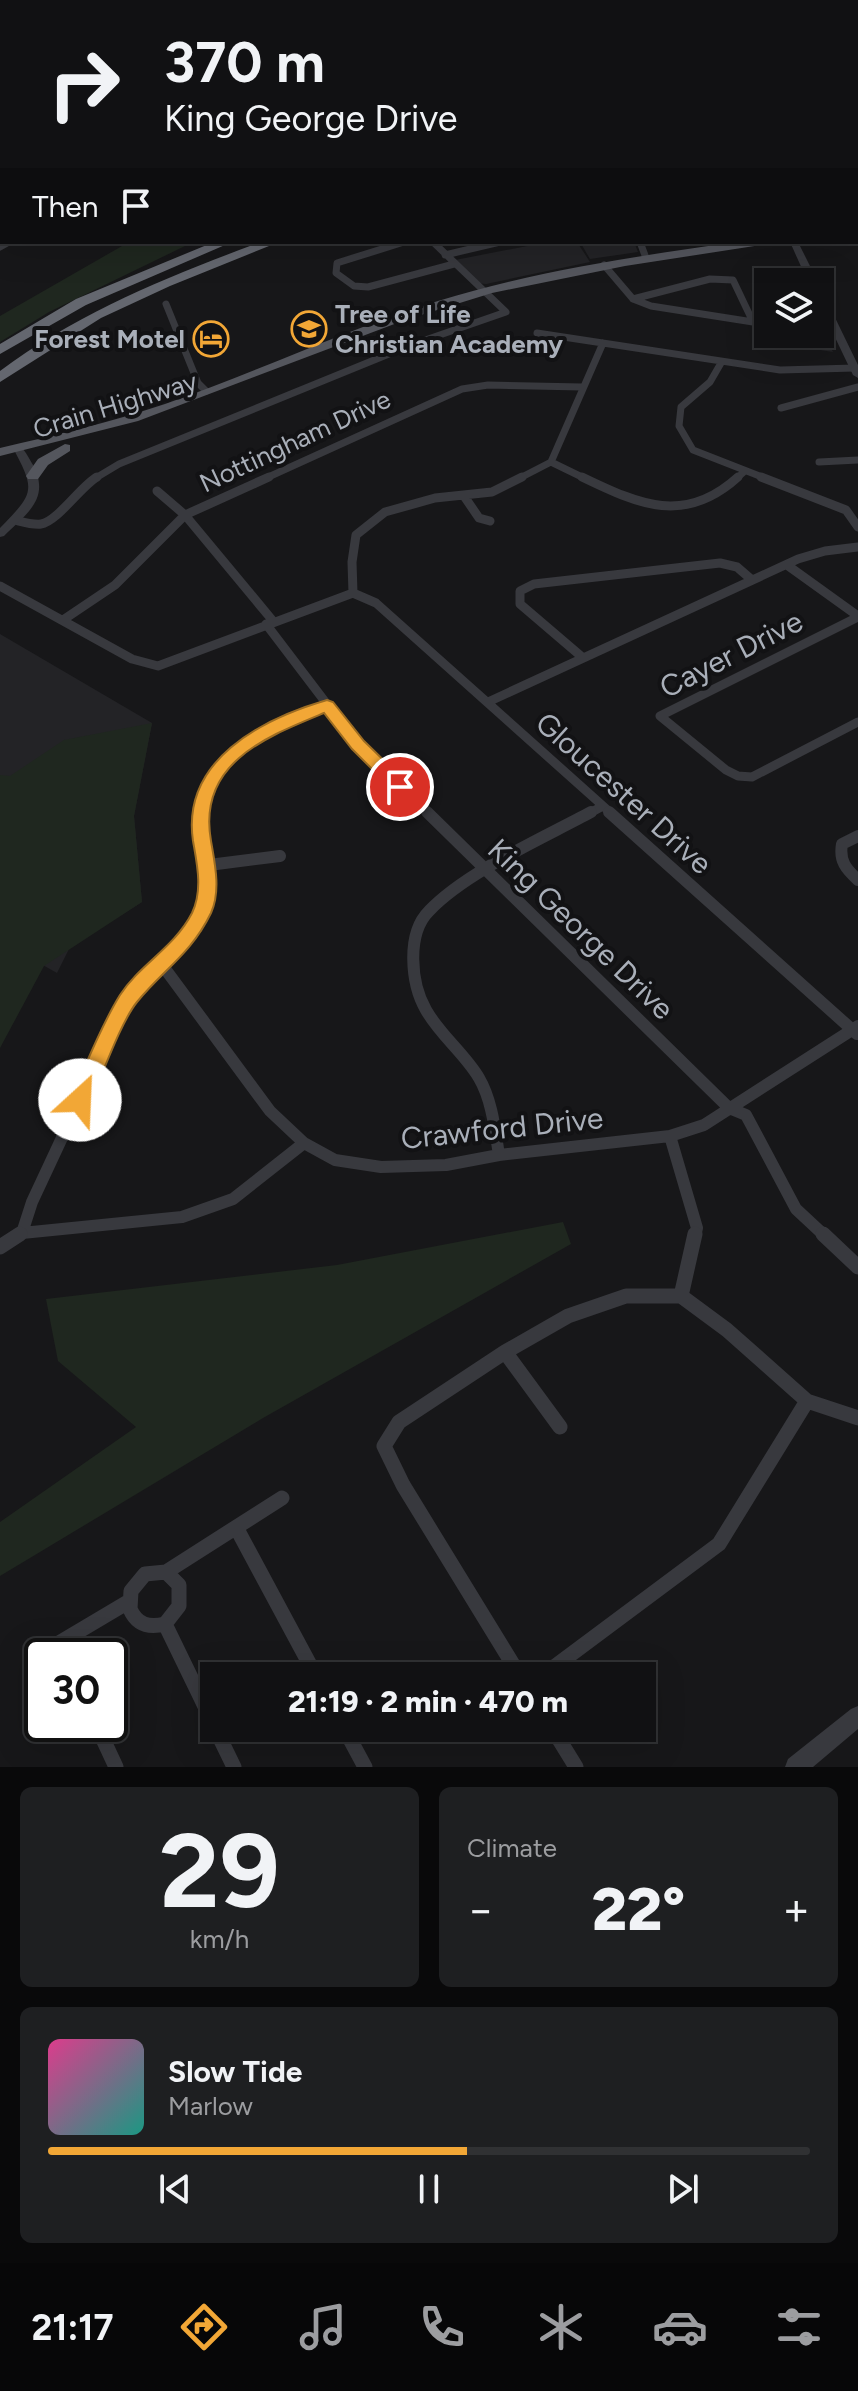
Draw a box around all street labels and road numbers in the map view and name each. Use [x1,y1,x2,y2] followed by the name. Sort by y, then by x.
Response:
[29,365,201,445] street label: Crain Highway
[194,383,396,499] street label: Nottingham Drive
[653,602,809,706] street label: Cayer Drive
[528,704,720,882] street label: Gloucester Drive
[480,831,682,1027] street label: King George Drive
[399,1099,605,1157] street label: Crawford Drive

